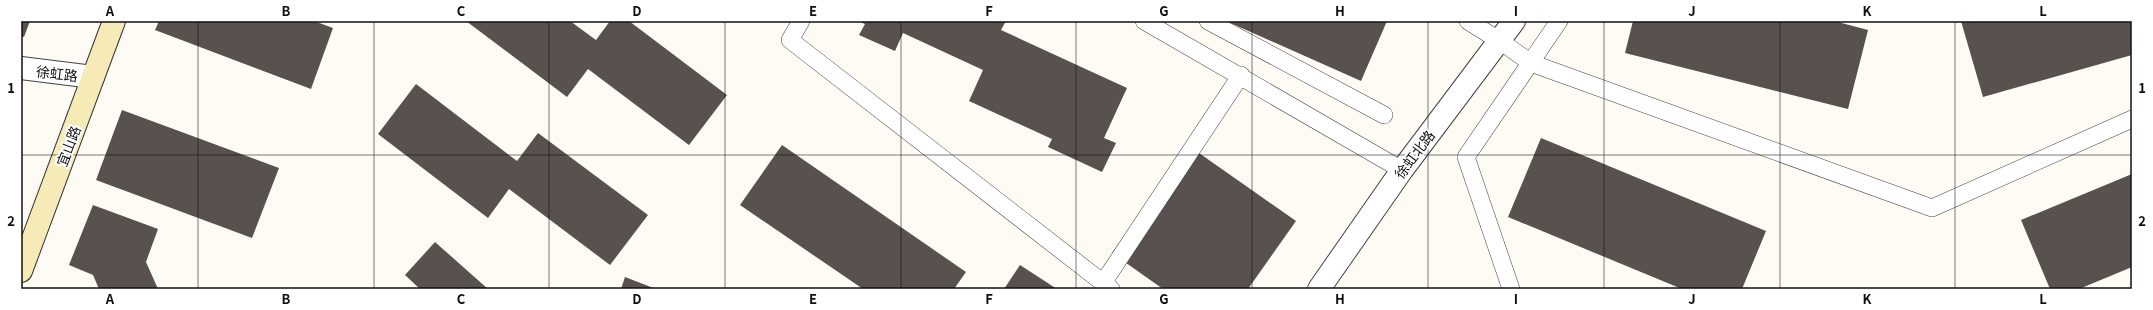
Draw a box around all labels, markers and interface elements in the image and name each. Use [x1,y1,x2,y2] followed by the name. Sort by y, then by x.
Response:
[105,1,115,20] text: A
[282,1,291,20] text: B
[457,1,466,20] text: C
[632,1,642,20] text: D
[809,1,817,20] text: E
[985,1,993,20] text: F
[1159,1,1169,20] text: G
[1335,1,1345,20] text: H
[1514,1,1518,20] text: I
[1688,1,1696,20] text: J
[1863,1,1872,20] text: K
[2039,1,2047,20] text: L
[35,61,79,85] street label: 徐虹路
[7,78,15,97] text: 1
[2138,78,2146,97] text: 1
[51,123,85,169] street label: 宜山路
[1389,126,1439,182] street label: 徐虹北路
[7,211,15,230] text: 2
[2138,211,2146,230] text: 2
[105,289,115,308] text: A
[282,289,291,308] text: B
[457,289,466,308] text: C
[632,289,642,308] text: D
[809,289,817,308] text: E
[985,289,993,308] text: F
[1159,289,1169,308] text: G
[1335,289,1345,308] text: H
[1514,289,1518,308] text: I
[1688,289,1696,308] text: J
[1863,289,1872,308] text: K
[2039,289,2047,308] text: L

